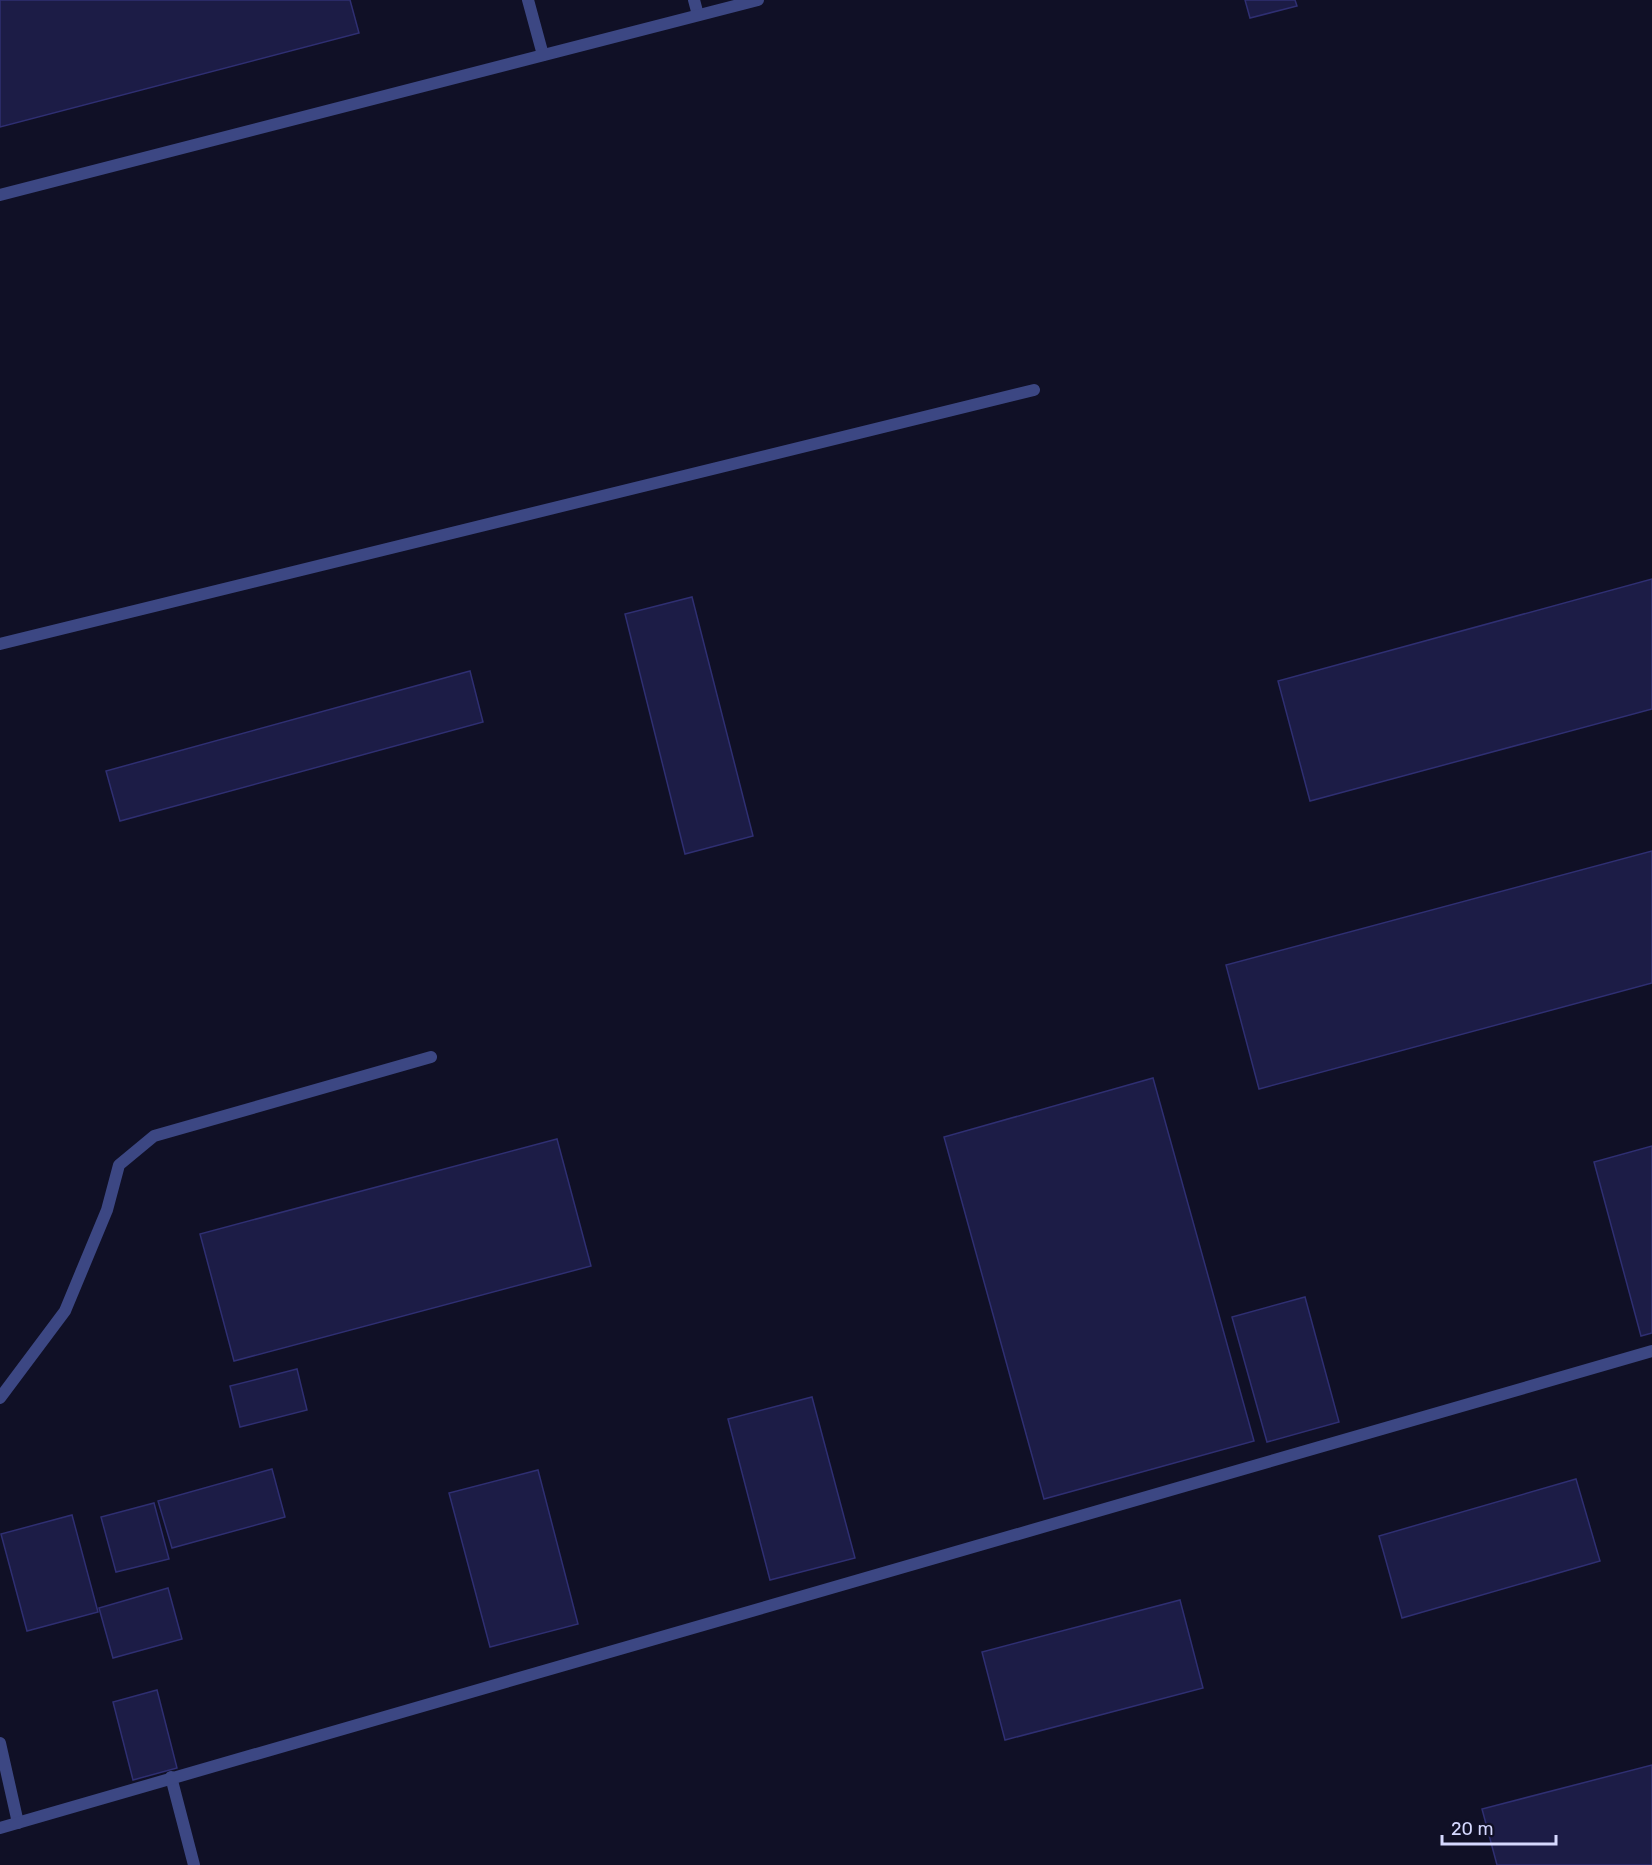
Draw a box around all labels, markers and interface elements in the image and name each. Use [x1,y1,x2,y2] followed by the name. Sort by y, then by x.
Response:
[1442,1808,1556,1846] scale bar
[1451,1818,1493,1840] text: 20 m

